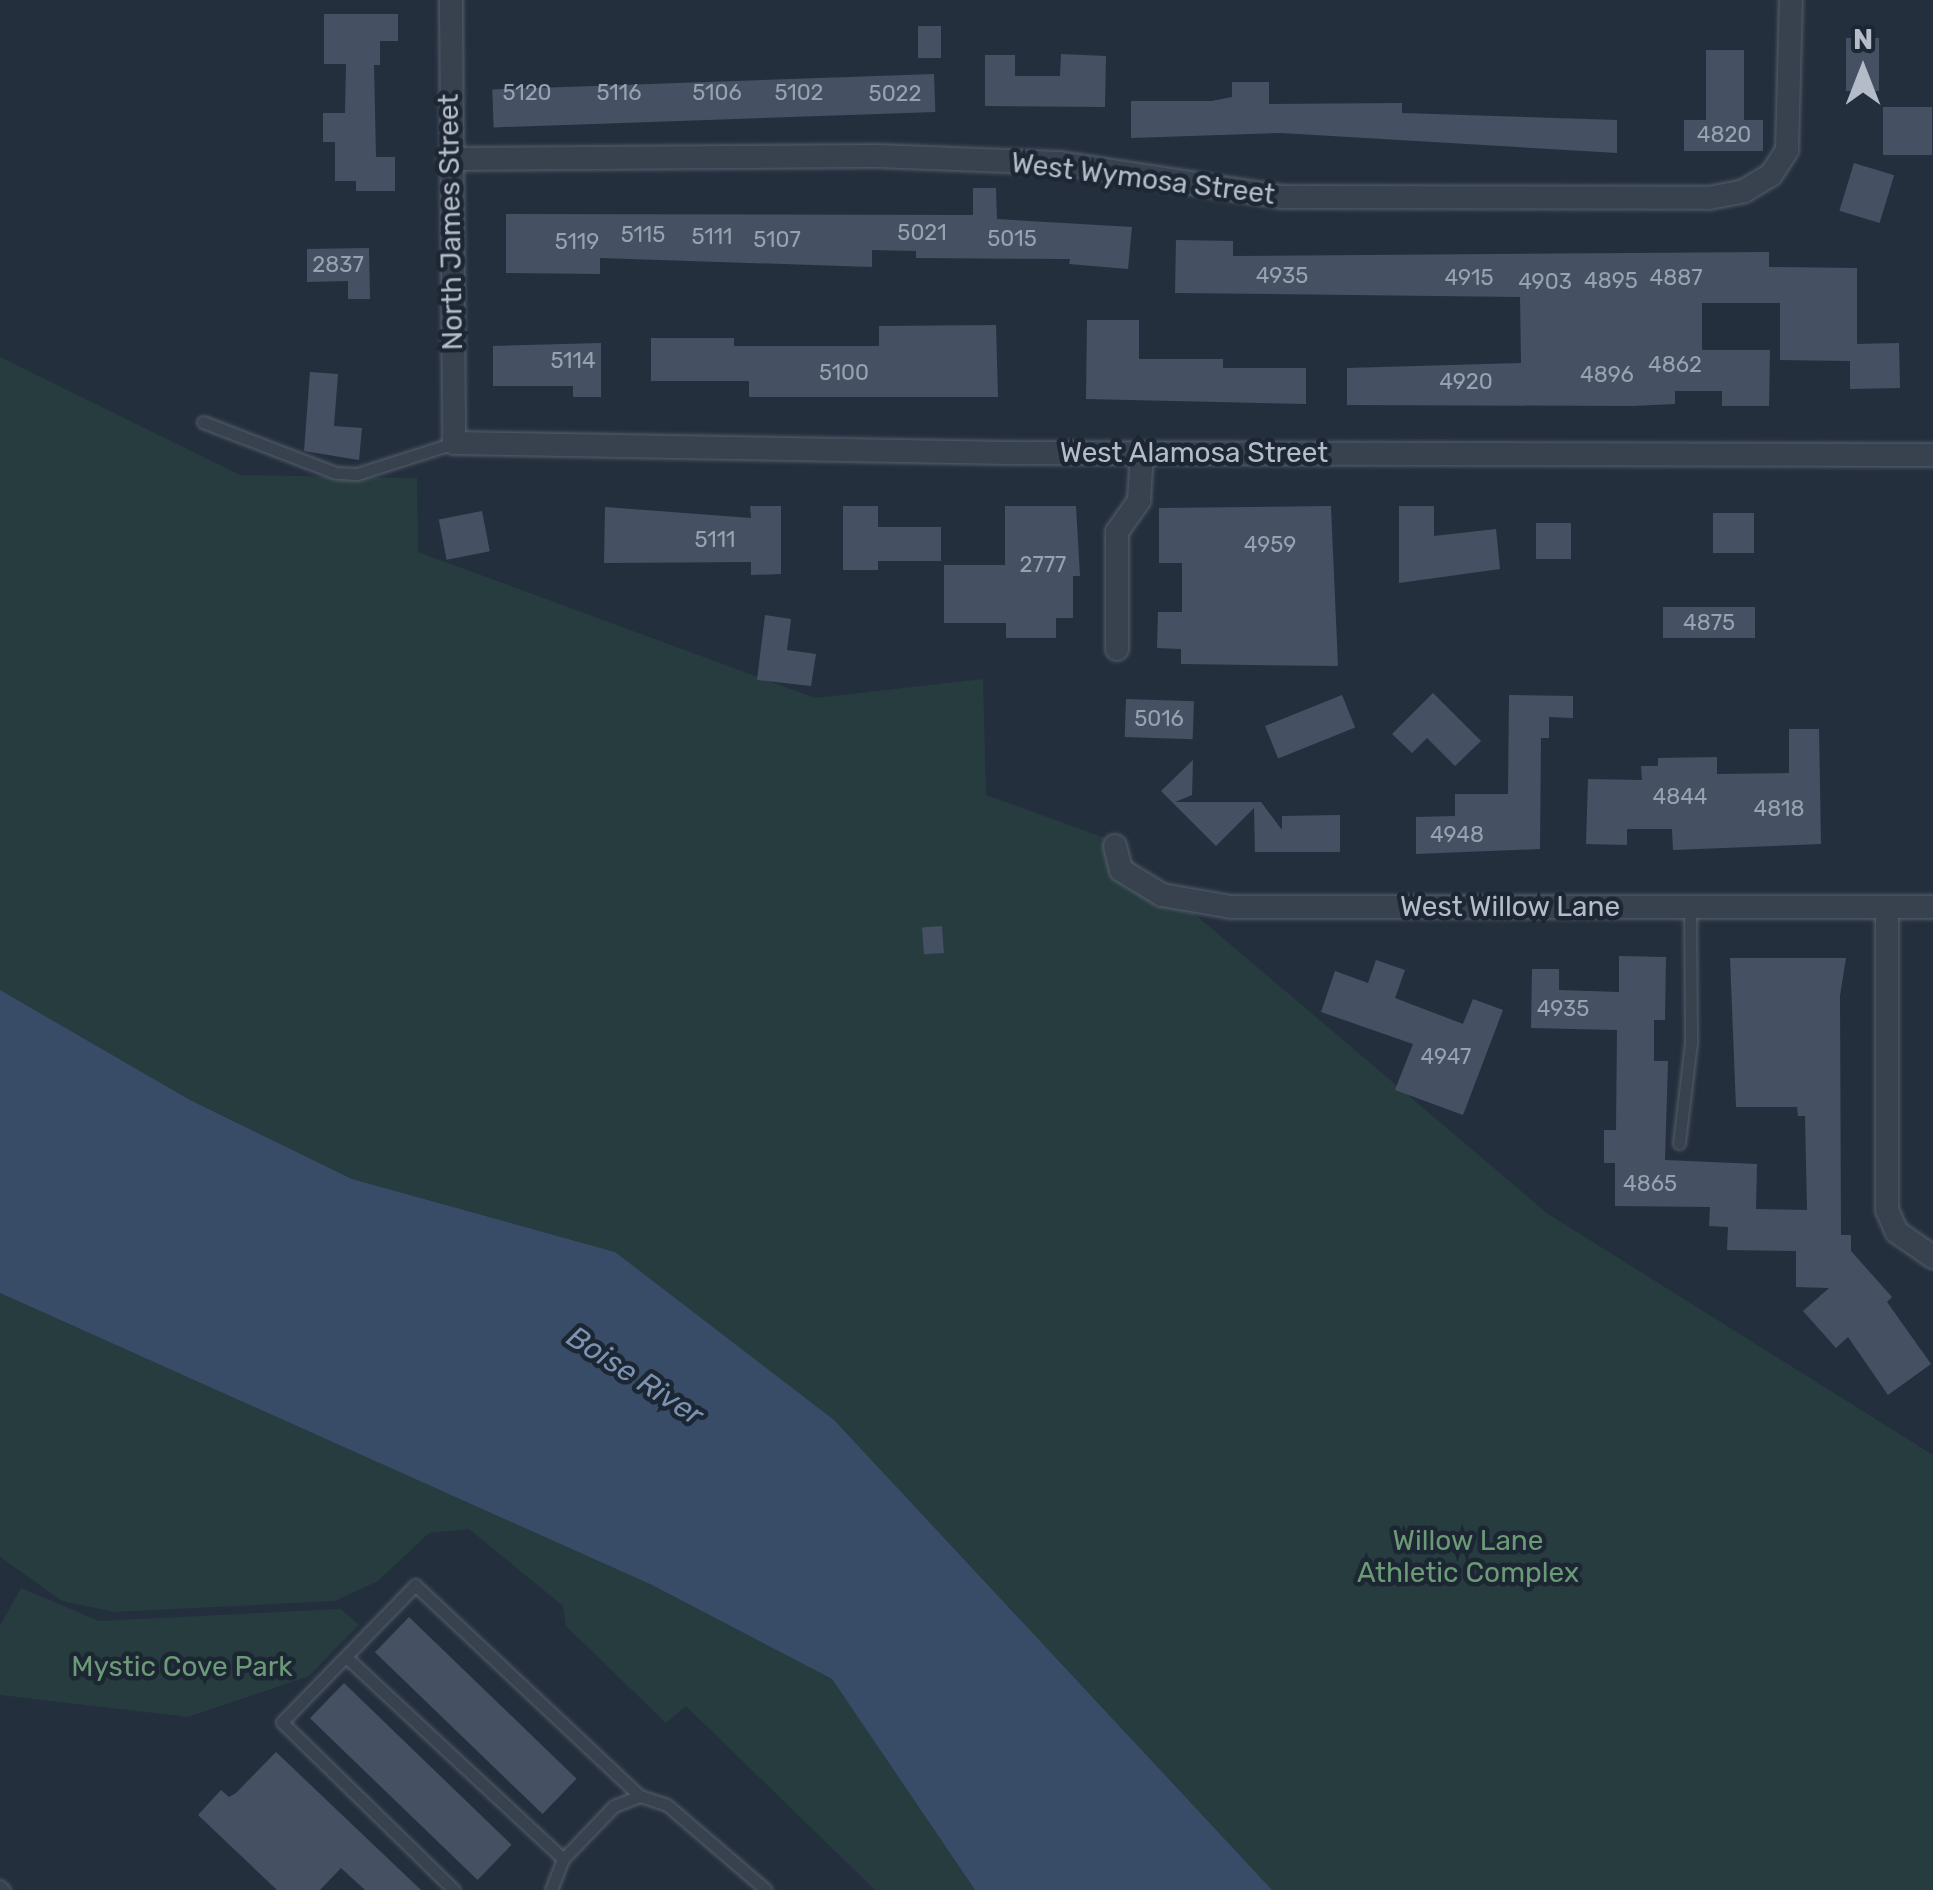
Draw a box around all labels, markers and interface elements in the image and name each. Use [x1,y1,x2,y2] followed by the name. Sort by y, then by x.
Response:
[1813,20,1913,120] north arrow
[1853,23,1873,56] text: N
[502,80,552,106] house number: 5120
[597,80,641,106] house number: 5116
[692,80,742,106] house number: 5106
[774,80,824,106] house number: 5102
[869,81,921,107] house number: 5022
[432,93,470,351] street label: North James Street
[1697,122,1751,148] house number: 4820
[1009,146,1277,212] street label: West Wymosa Street
[897,220,947,246] house number: 5021
[621,222,665,248] house number: 5115
[692,224,732,250] house number: 5111
[987,226,1037,252] house number: 5015
[753,227,801,253] house number: 5107
[555,229,599,255] house number: 5119
[312,252,364,278] house number: 2837
[1256,263,1308,289] house number: 4935
[1444,265,1494,291] house number: 4915
[1650,265,1702,291] house number: 4887
[1584,268,1638,294] house number: 4895
[1518,269,1572,295] house number: 4903
[550,348,596,374] house number: 5114
[1648,352,1702,378] house number: 4862
[819,360,869,386] house number: 5100
[1580,362,1634,388] house number: 4896
[1439,369,1493,395] house number: 4920
[1059,436,1329,470] street label: West Alamosa Street
[695,527,735,553] house number: 5111
[1244,532,1296,558] house number: 4959
[1020,552,1066,578] house number: 2777
[1683,610,1735,636] house number: 4875
[1134,706,1184,732] house number: 5016
[1653,784,1707,810] house number: 4844
[1753,796,1805,822] house number: 4818
[1430,822,1484,848] house number: 4948
[1399,890,1621,924] street label: West Willow Lane
[1537,996,1589,1022] house number: 4935
[1421,1044,1471,1070] house number: 4947
[1623,1171,1677,1197] house number: 4865
[560,1319,710,1433] water label: Boise River
[1357,1524,1579,1590] park label: Willow Lane Athletic Complex
[71,1650,293,1684] park label: Mystic Cove Park

